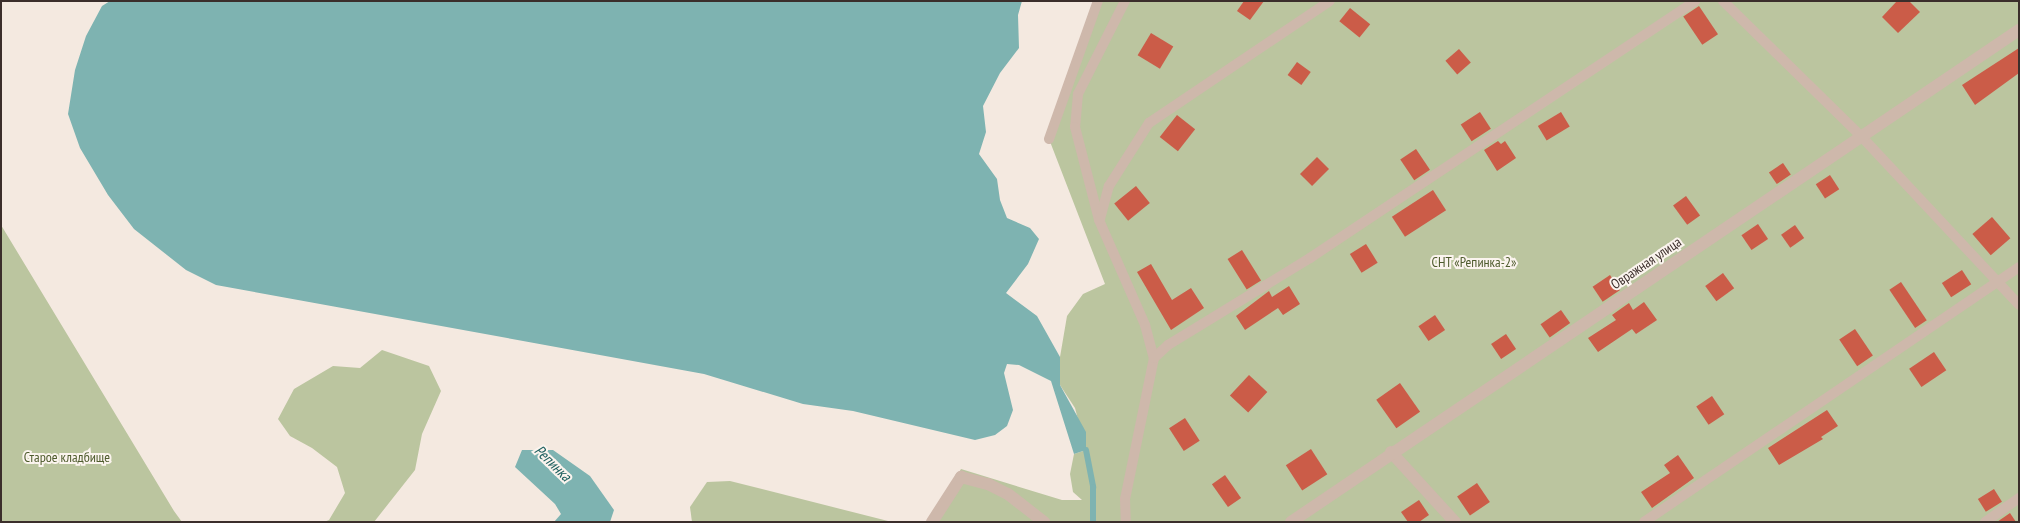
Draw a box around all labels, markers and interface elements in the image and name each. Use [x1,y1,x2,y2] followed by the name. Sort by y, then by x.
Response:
[1608,233,1684,293] street label: Овражная улица
[1431,254,1517,270] park label: СНТ «Репинка-2»
[531,441,575,485] water label: Репинка
[24,449,110,465] park label: Старое кладбище

